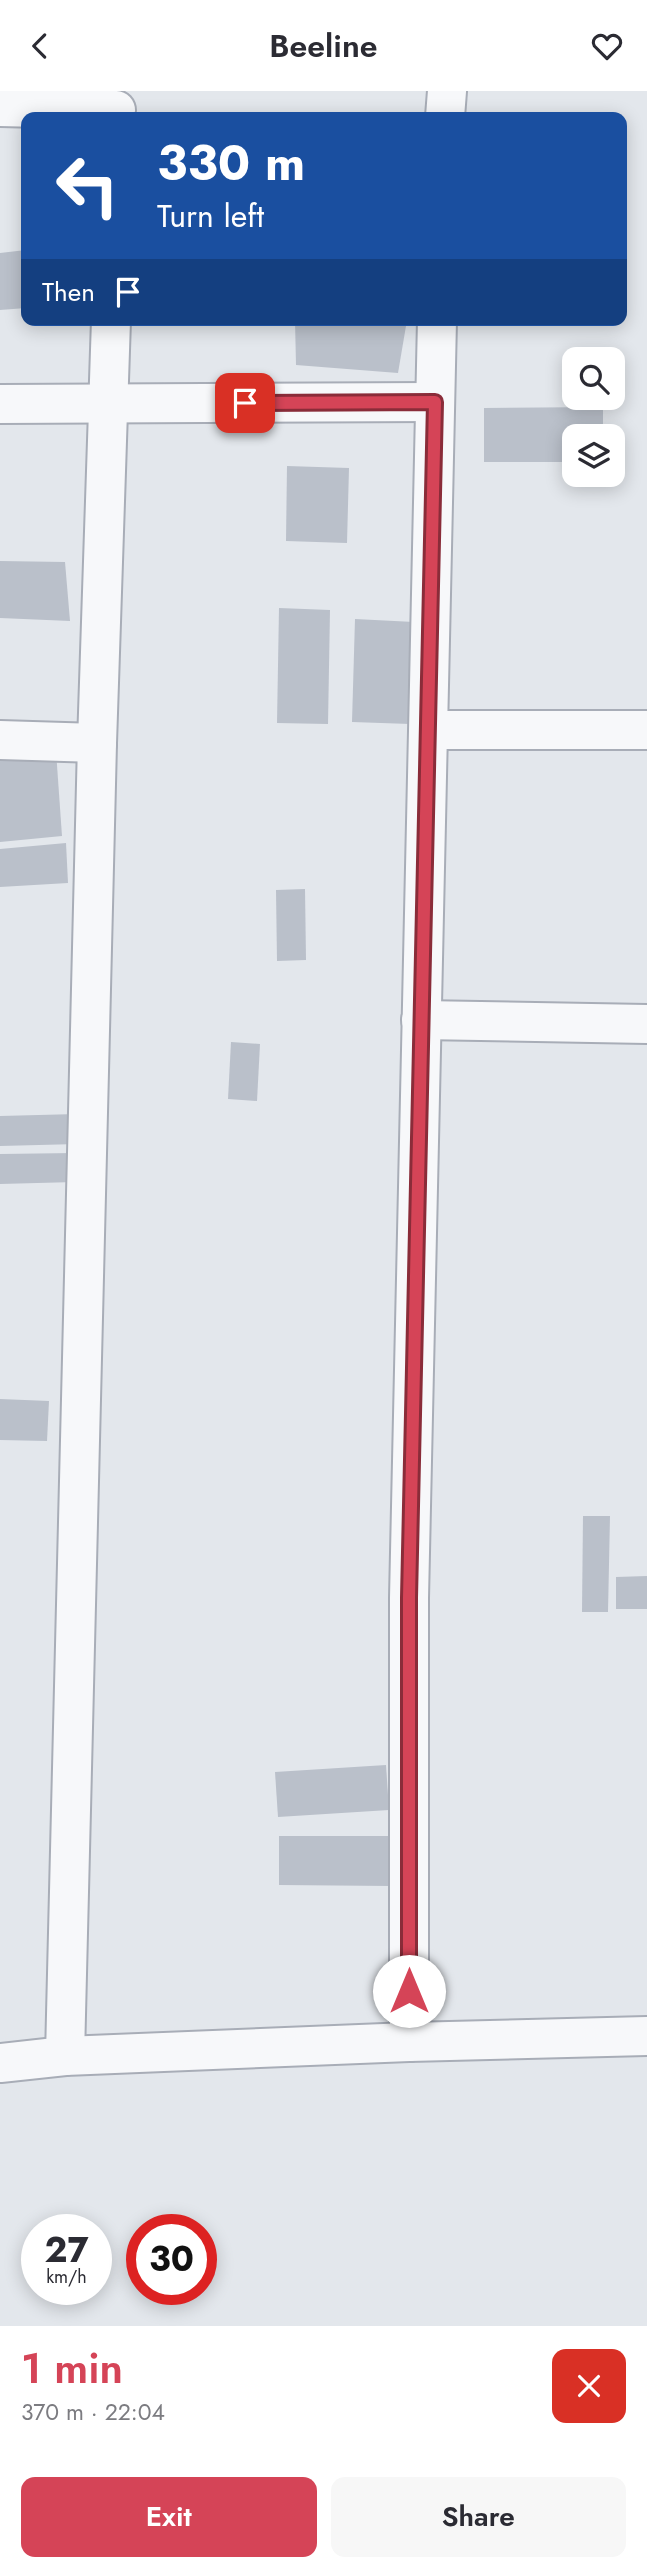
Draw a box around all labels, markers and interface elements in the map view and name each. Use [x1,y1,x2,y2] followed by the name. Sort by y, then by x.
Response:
[269,23,378,69] text: Beeline
[21,27,59,65] icon: back
[588,27,626,65] icon: heart
[157,128,305,198] text: 330 m
[42,140,133,231] icon: left
[157,193,264,239] text: Turn left
[42,273,95,311] text: Then
[109,273,147,311] icon: arrive
[562,347,625,487] map controls
[562,347,625,410] button: search
[215,373,275,433] pin
[226,384,264,422] icon: arrive
[562,424,625,487] button: layers
[372,1954,446,2028] position arrow
[126,2214,217,2305] speed limit sign: 30
[44,2225,89,2275] text: 27
[46,2264,87,2290] text: km/h
[21,2338,123,2399] text: 1 min
[552,2349,626,2423] button: close
[21,2395,165,2429] text: 370 m · 22:04
[21,2477,317,2557] button: Exit
[331,2477,626,2557] button: Share

